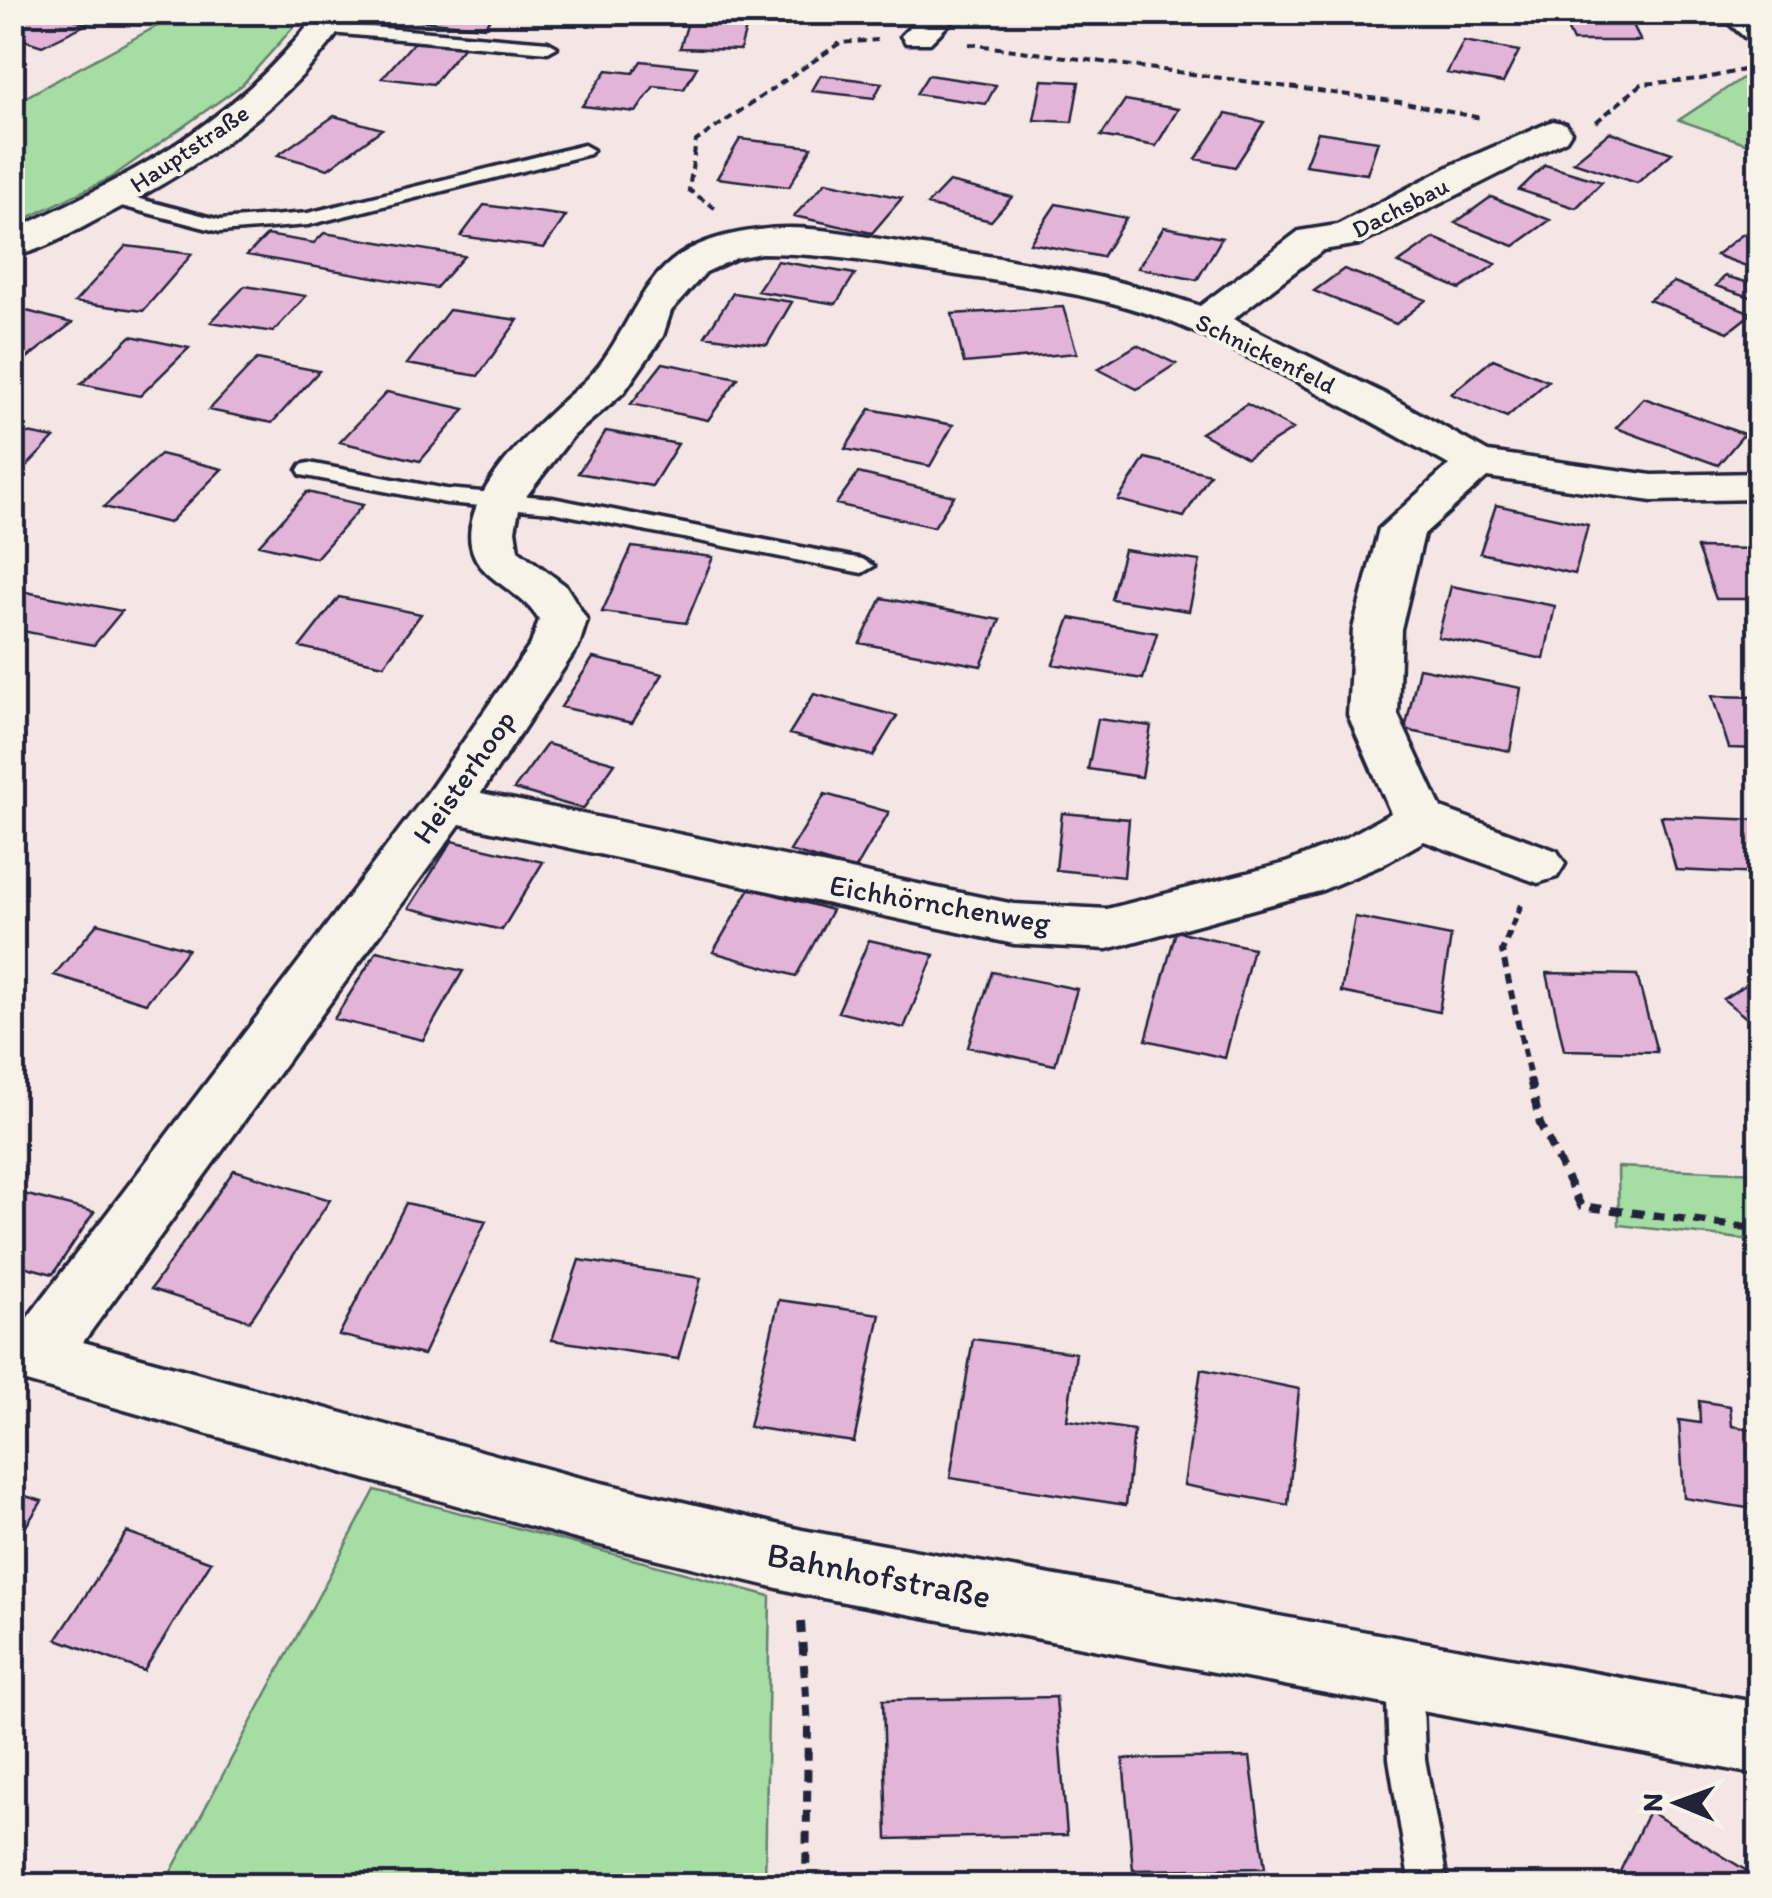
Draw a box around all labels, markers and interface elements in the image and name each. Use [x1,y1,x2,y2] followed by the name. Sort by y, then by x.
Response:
[124,97,254,199] street label: Hauptstraße
[1347,170,1453,244] street label: Dachsbau
[1191,306,1341,400] street label: Schnickenfeld
[404,703,523,851] street label: Heisterhoop
[827,866,1054,941] street label: Eichhörnchenweg
[764,1533,994,1617] street label: Bahnhofstraße
[1627,1753,1727,1853] north arrow
[1635,1793,1669,1812] text: N

